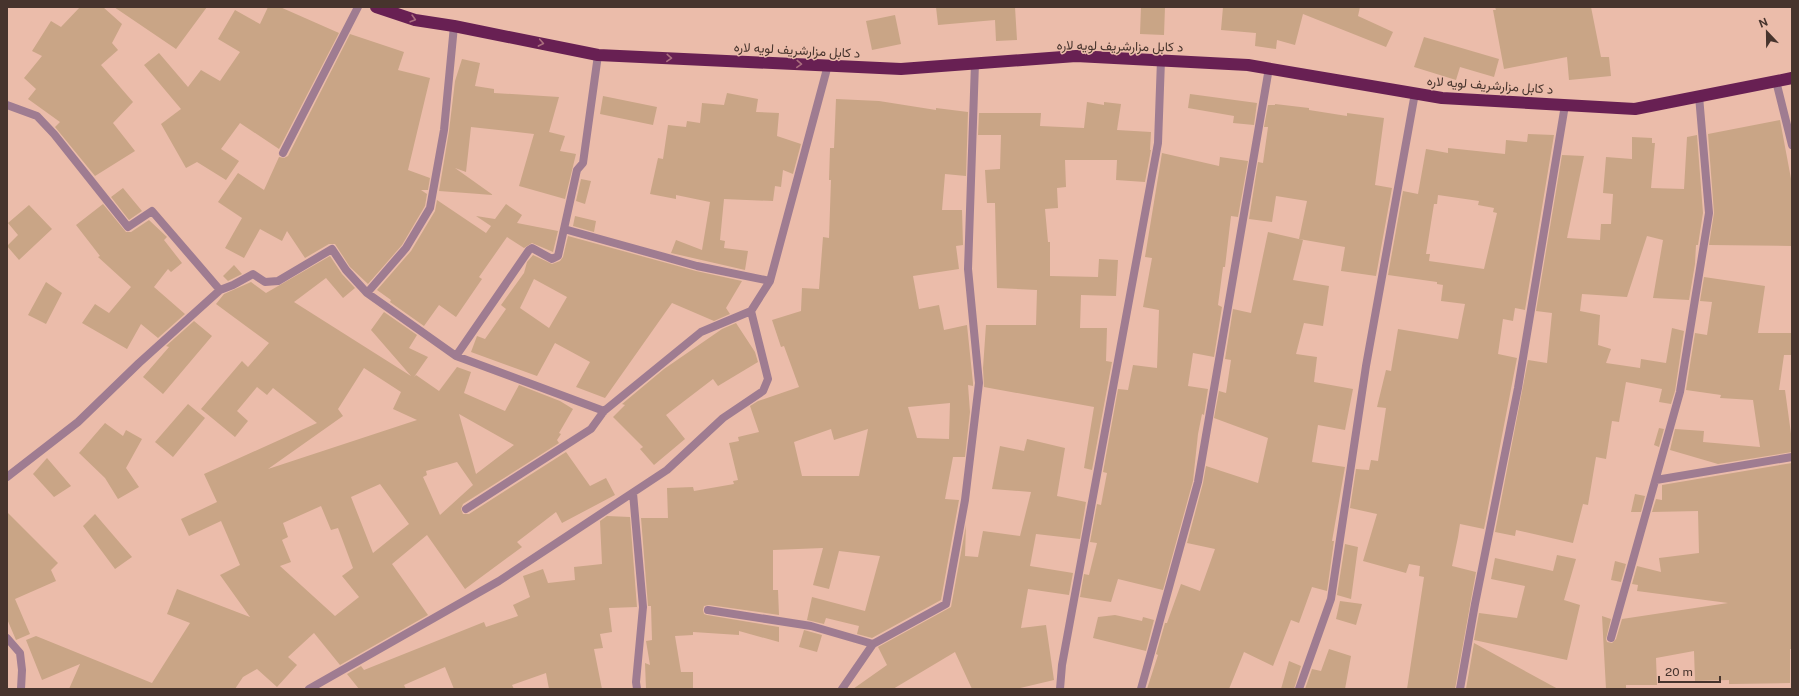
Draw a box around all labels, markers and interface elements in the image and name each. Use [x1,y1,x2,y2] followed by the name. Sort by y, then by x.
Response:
[1747,12,1787,52] north arrow
[409,14,416,23] one-way arrow
[1757,16,1769,30] text: N
[1057,37,1183,56] street label: د کابل مزارشریف لویه لاره
[537,39,544,47] one-way arrow
[733,39,861,62] street label: د کابل مزارشریف لویه لاره
[666,54,672,62] one-way arrow
[796,60,802,68] one-way arrow
[1426,73,1554,98] street label: د کابل مزارشریف لویه لاره
[1659,658,1720,684] scale bar
[1665,665,1693,679] text: 20 m

